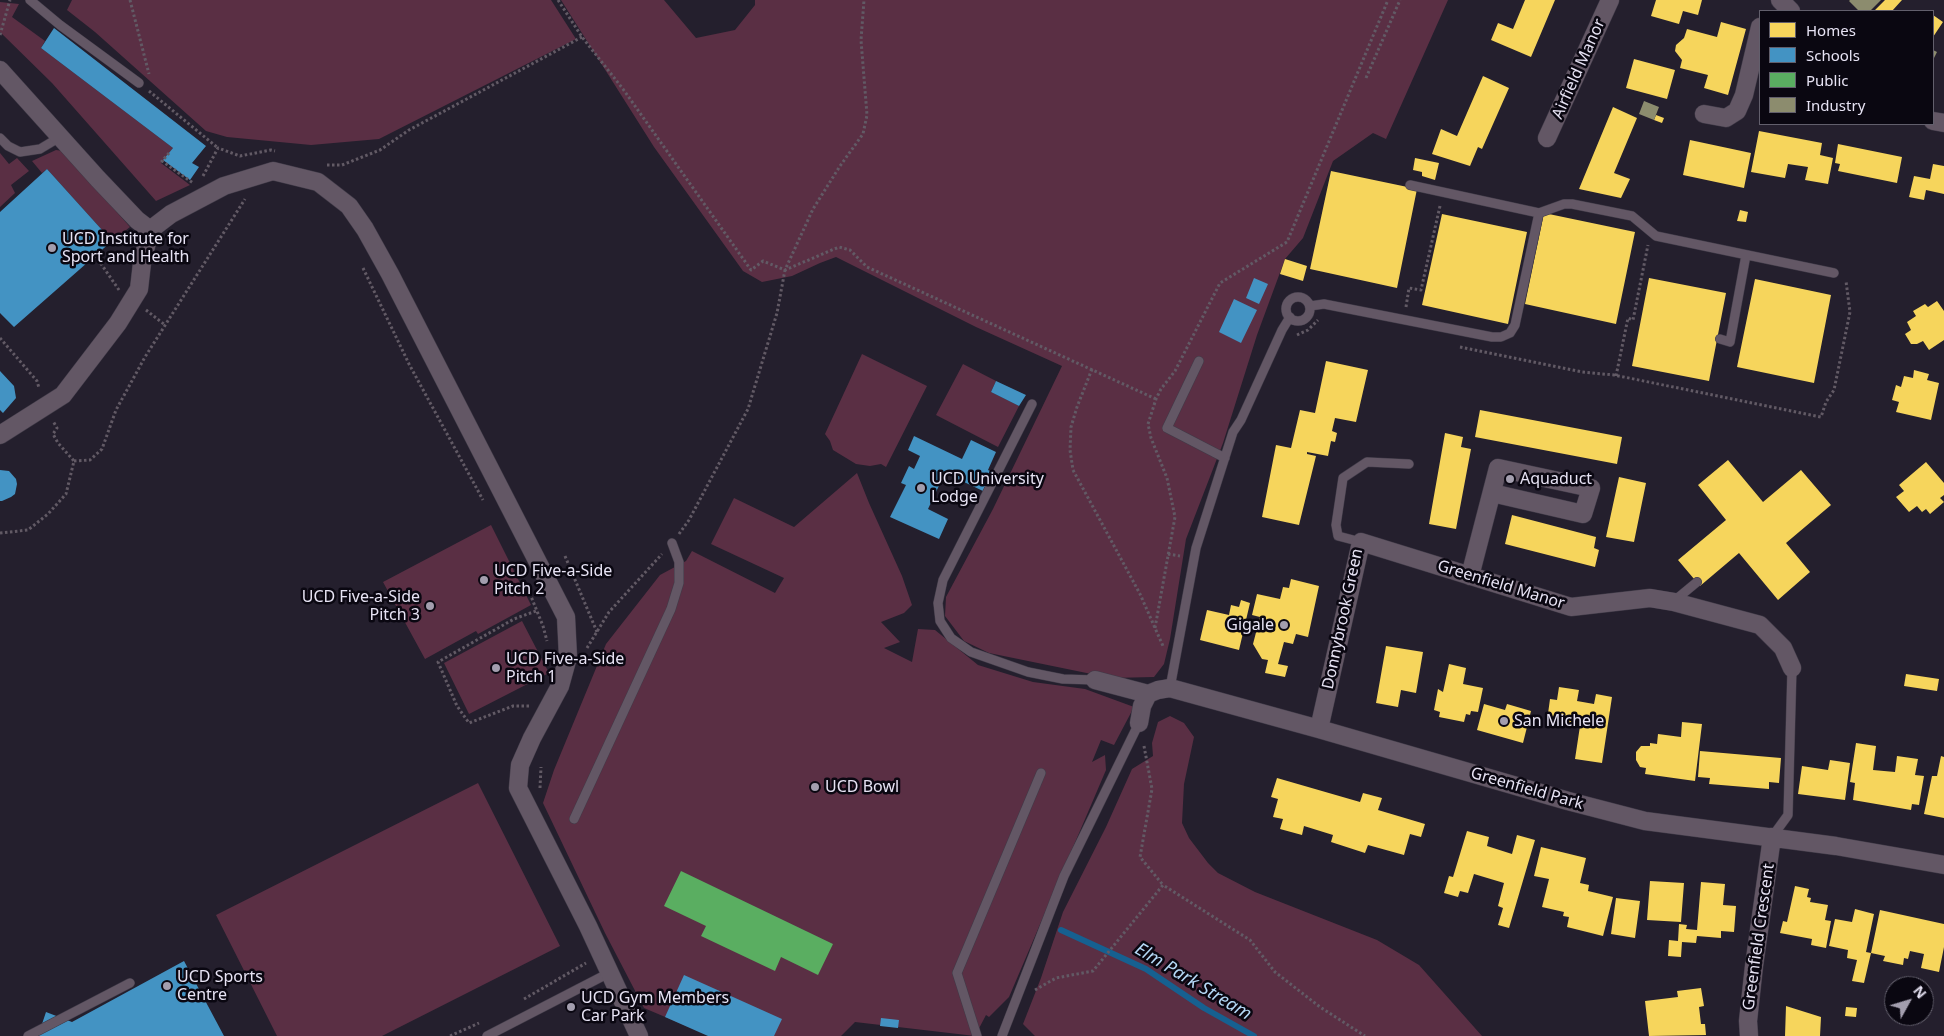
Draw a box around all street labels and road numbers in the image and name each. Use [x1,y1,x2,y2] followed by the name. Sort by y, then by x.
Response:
[1548,16,1610,122] street label: Airfield Manor
[1319,547,1367,691] street label: Donnybrook Green
[1435,556,1567,614] street label: Greenfield Manor
[1468,764,1586,814] street label: Greenfield Park
[1739,862,1779,1012] street label: Greenfield Crescent

